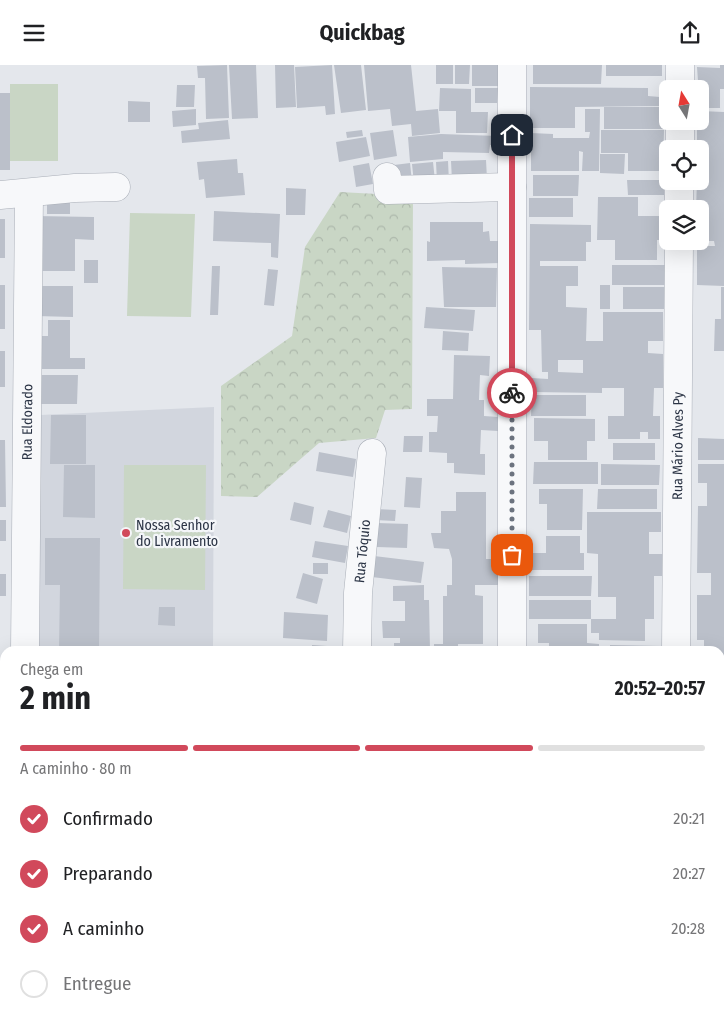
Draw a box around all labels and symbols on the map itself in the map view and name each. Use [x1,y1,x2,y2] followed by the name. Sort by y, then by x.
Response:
[659,80,709,130] north arrow
[491,114,533,156] pin
[487,368,537,418] courier
[19,384,36,460] street label: Rua Eldorado
[669,391,687,500] street label: Rua Mário Alves Py
[136,517,218,550] place label: Nossa Senhor do Livramento
[351,519,374,584] street label: Rua Tóquio
[120,527,132,539] marker: Nossa Senhor do Livramento
[491,534,533,576] pin

